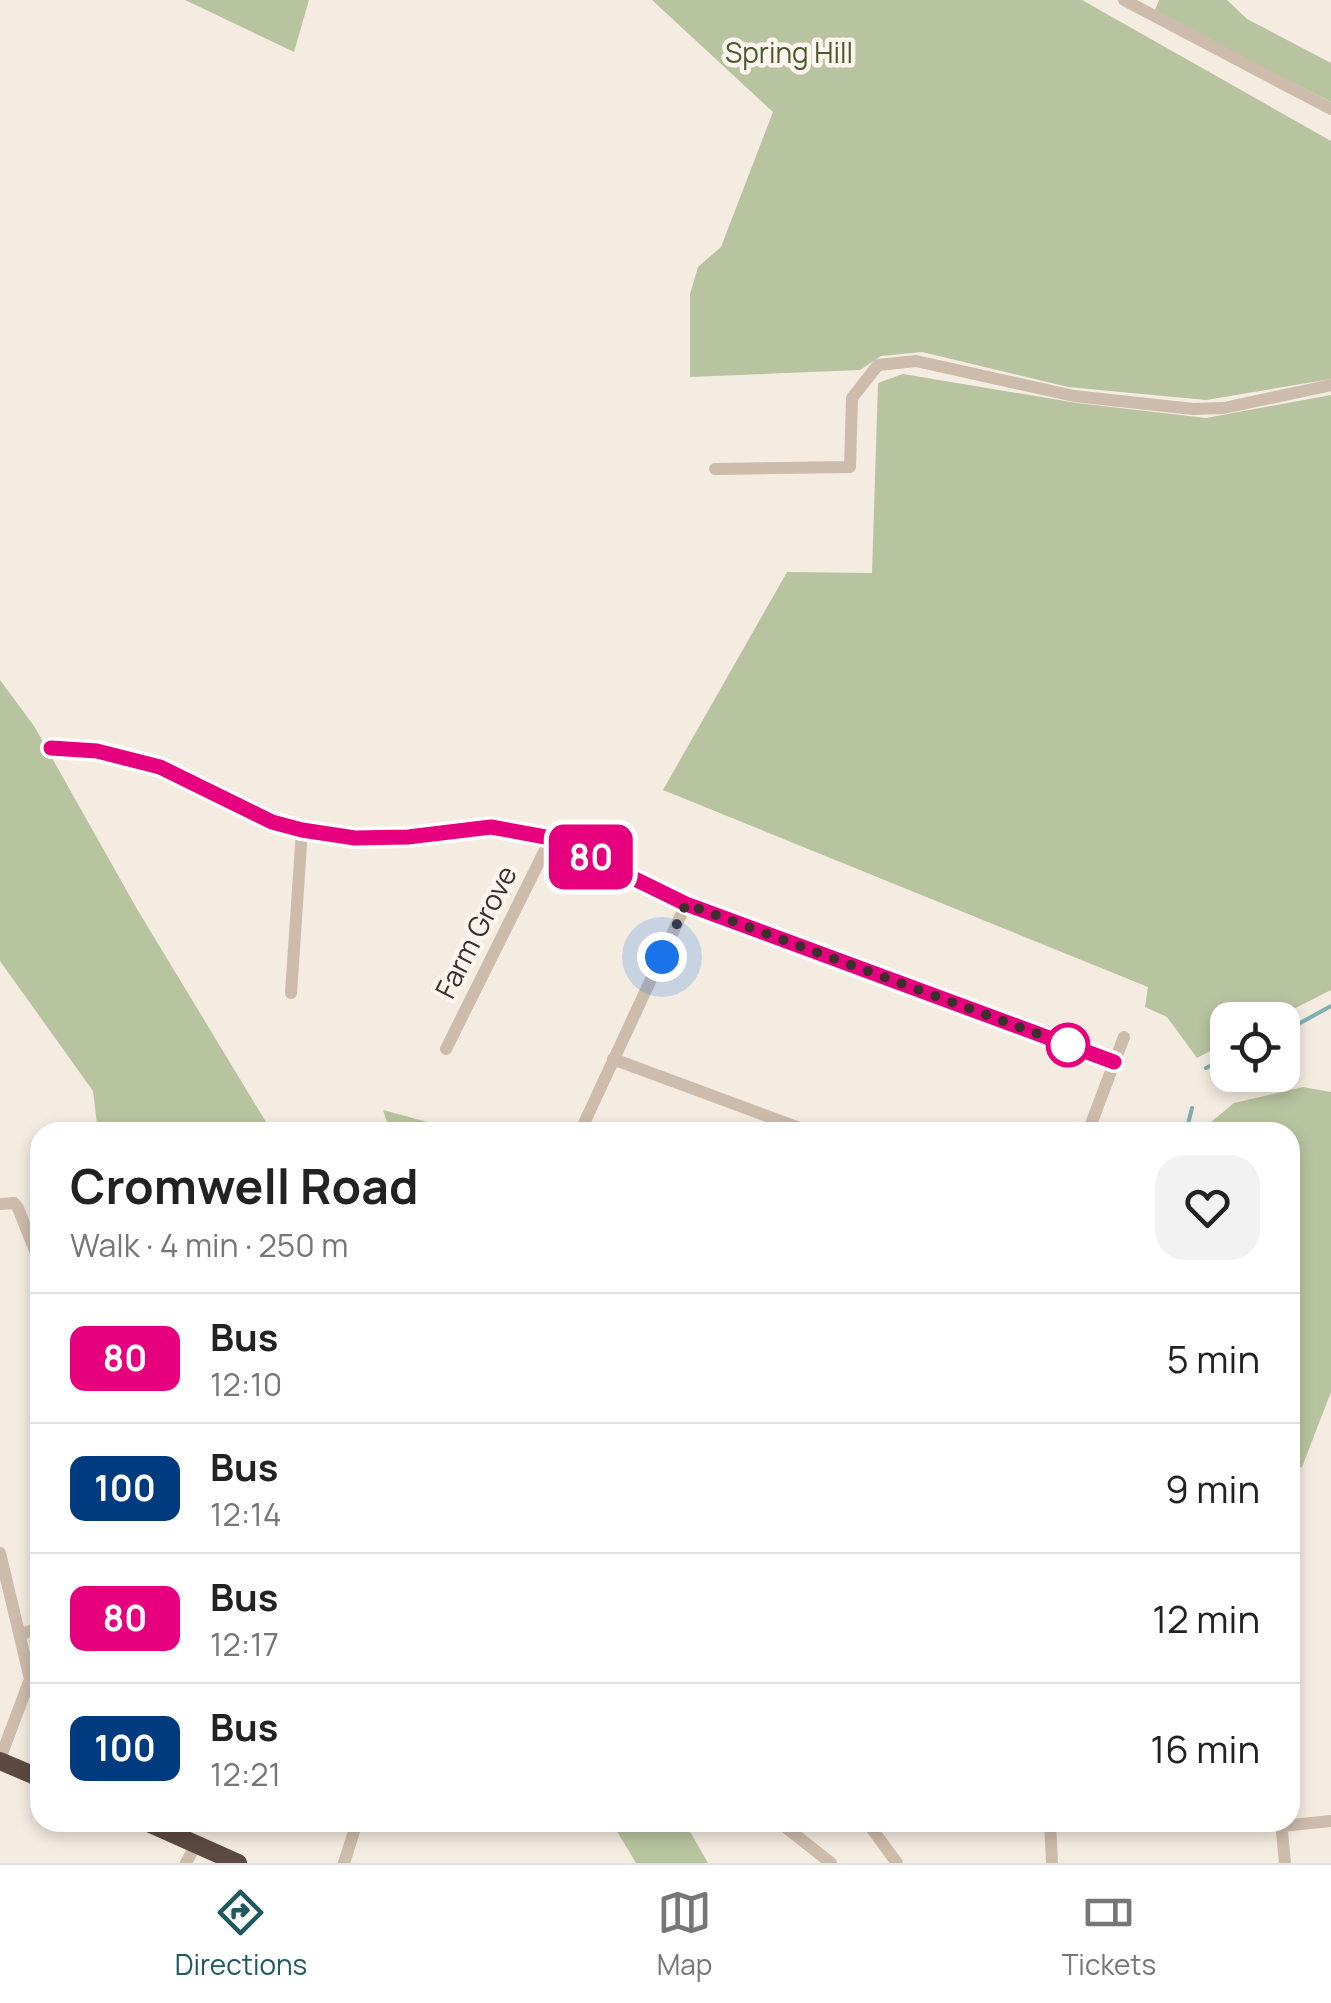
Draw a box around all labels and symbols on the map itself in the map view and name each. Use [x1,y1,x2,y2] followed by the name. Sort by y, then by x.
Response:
[725,33,853,71] park label: Spring Hill
[546,824,636,890] line badge: 80
[425,859,525,1004] street label: Farm Grove
[637,932,687,982] your location
[1047,1024,1089,1066] unlabelled marker

